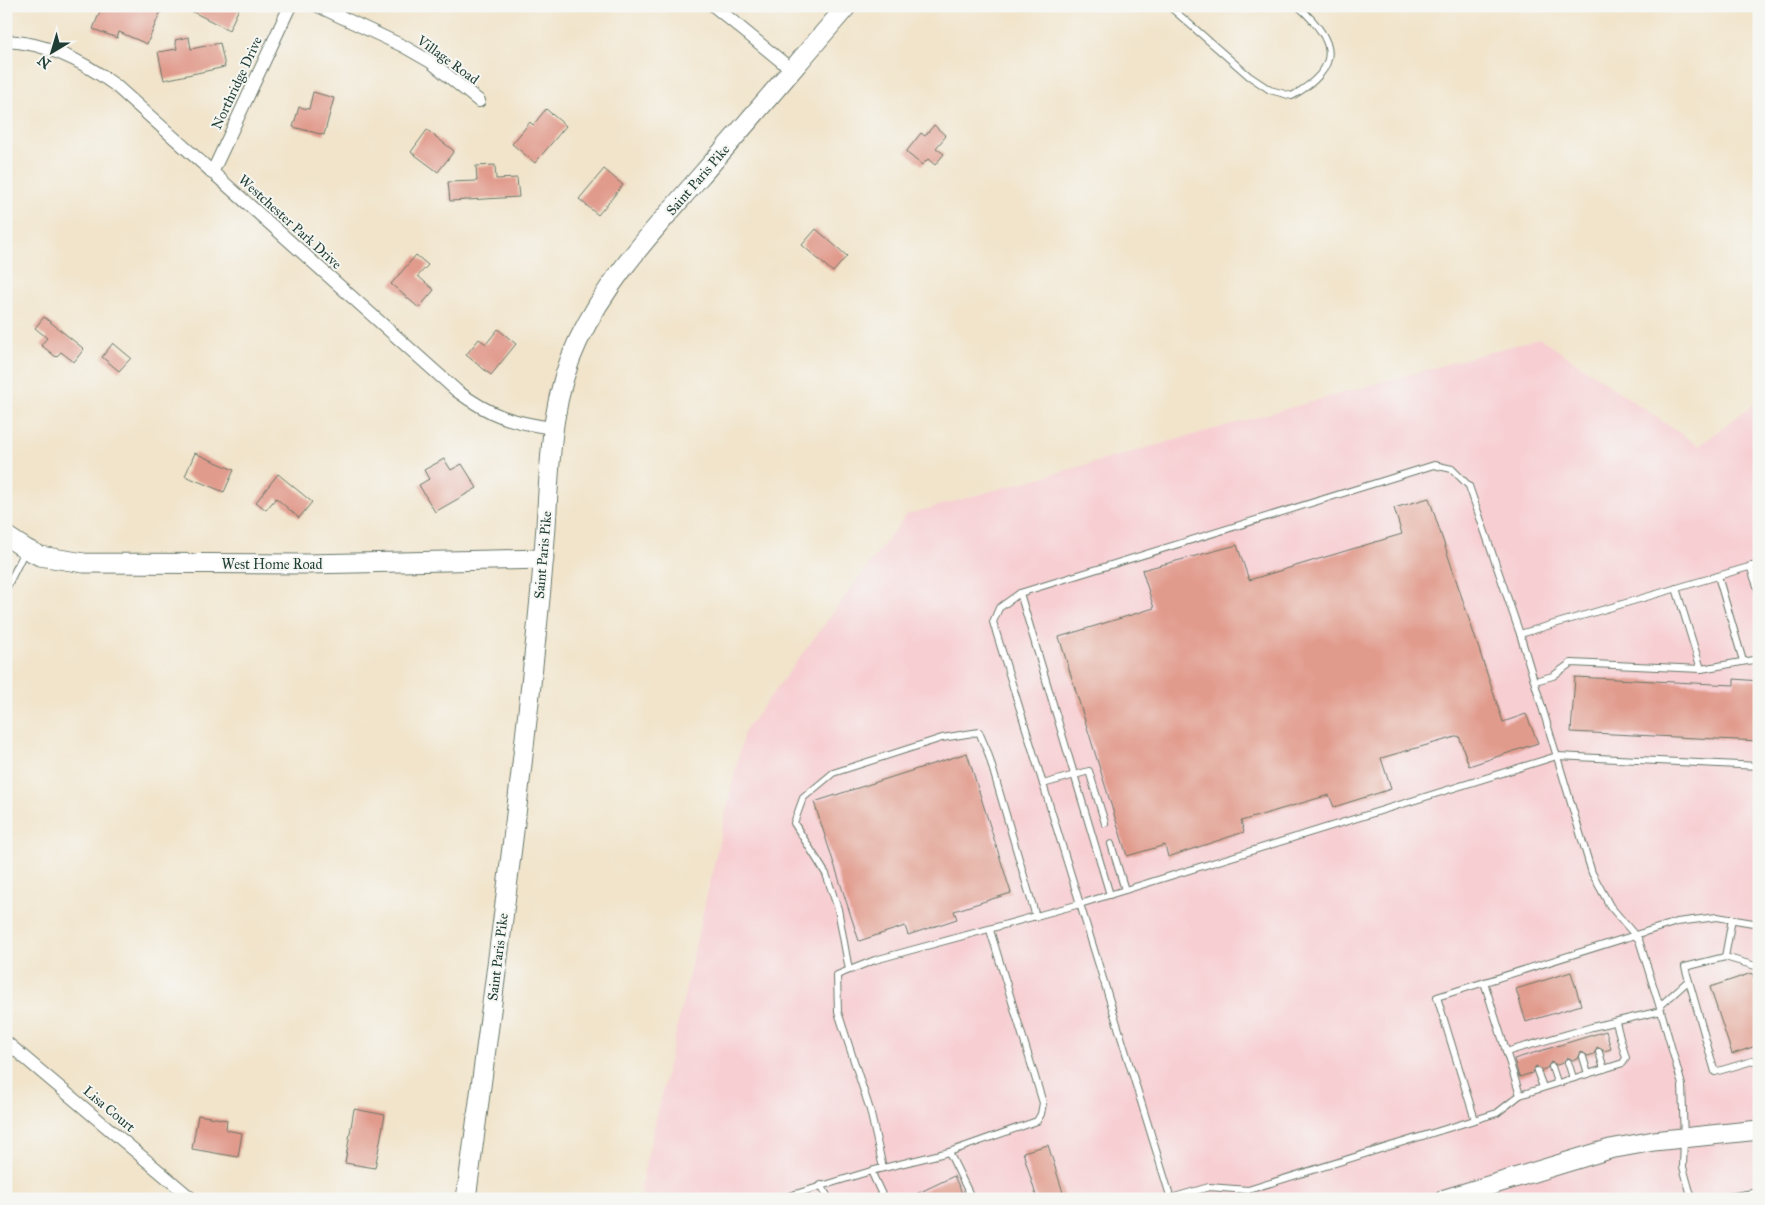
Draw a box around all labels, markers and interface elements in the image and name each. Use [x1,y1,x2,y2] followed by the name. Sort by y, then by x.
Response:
[28,28,78,78] north arrow
[413,31,482,88] street label: Village Road
[208,34,266,132] street label: Northridge Drive
[34,51,54,72] text: N
[663,141,733,219] street label: Saint Paris Pike
[235,171,345,273] street label: Westchester Park Drive
[531,510,555,600] street label: Saint Paris Pike
[221,556,323,573] street label: West Home Road
[484,912,512,1002] street label: Saint Paris Pike
[80,1082,138,1136] street label: Lisa Court

